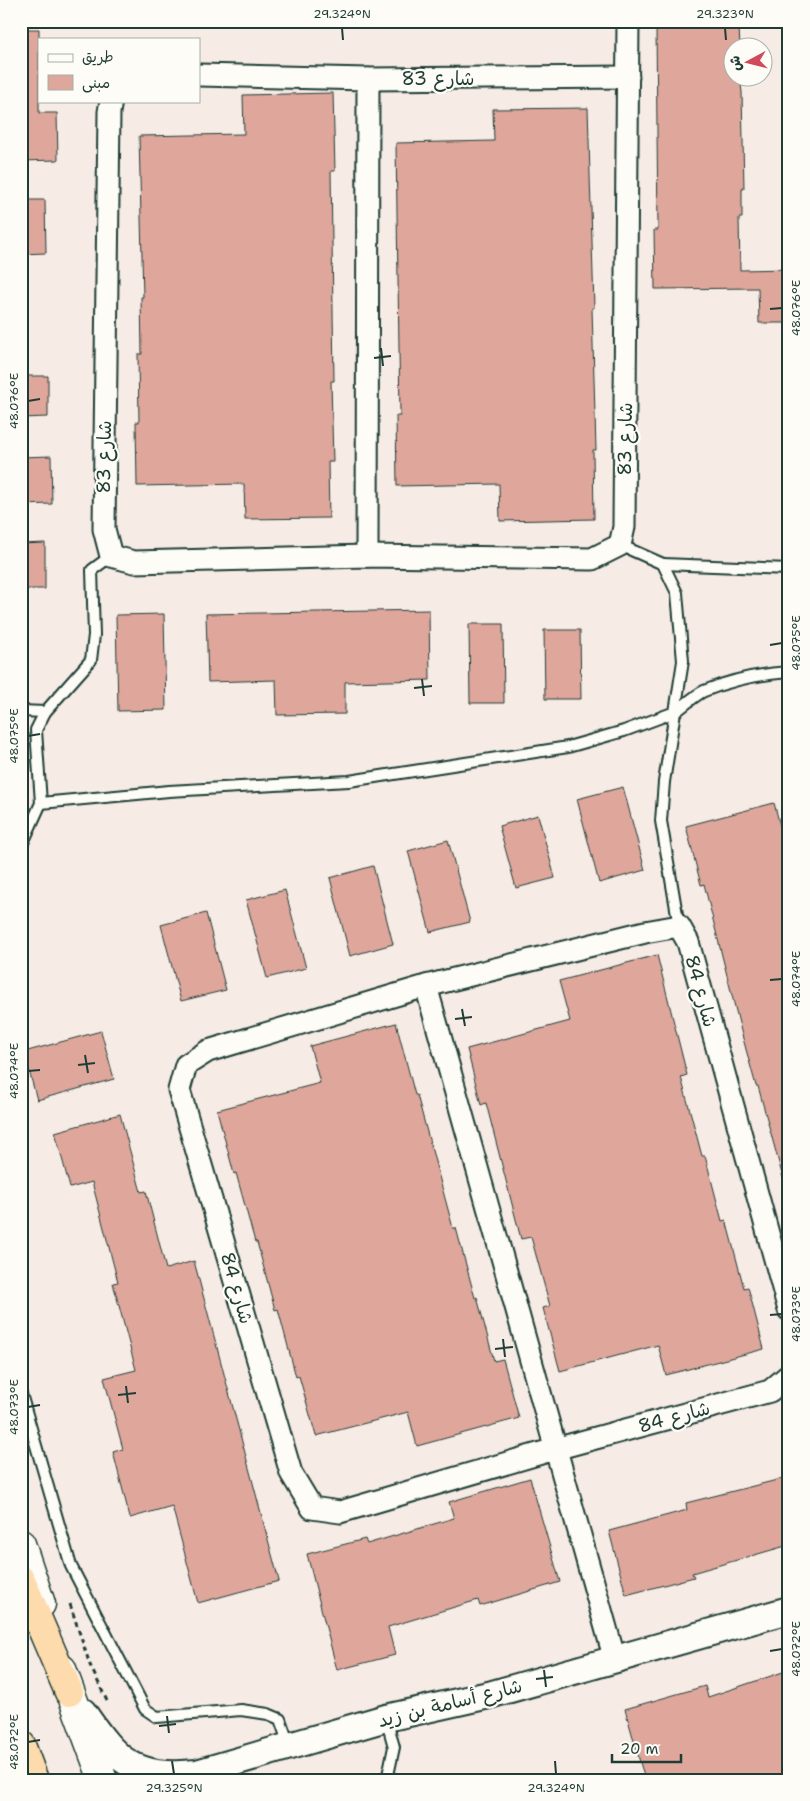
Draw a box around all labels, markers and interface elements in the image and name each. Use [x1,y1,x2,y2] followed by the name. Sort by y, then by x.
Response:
[313,6,371,22] text: 29.324°N
[696,6,754,22] text: 29.323°N
[38,38,200,102] legend
[722,38,772,88] north arrow
[82,47,114,67] text: طريق
[725,55,745,72] text: ش
[401,66,475,92] street label: شارع 83
[82,73,110,93] text: مبنى
[788,280,804,336] text: 48.076°E
[6,373,22,429] text: 48.076°E
[612,402,639,476] street label: شارع 83
[91,420,118,494] street label: شارع 83
[788,615,804,671] text: 48.075°E
[6,708,22,764] text: 48.075°E
[788,951,804,1007] text: 48.074°E
[678,952,723,1030] street label: شارع 84
[6,1043,22,1099] text: 48.074°E
[214,1249,259,1327] street label: شارع 84
[788,1286,804,1342] text: 48.073°E
[6,1379,22,1435] text: 48.073°E
[635,1395,713,1440] street label: شارع 84
[788,1621,804,1677] text: 48.072°E
[375,1673,525,1734] street label: شارع أسامة بن زيد
[6,1714,22,1770] text: 48.072°E
[612,1731,681,1763] scale bar
[620,1739,659,1759] text: 20 m
[145,1780,203,1796] text: 29.325°N
[527,1780,585,1796] text: 29.324°N

